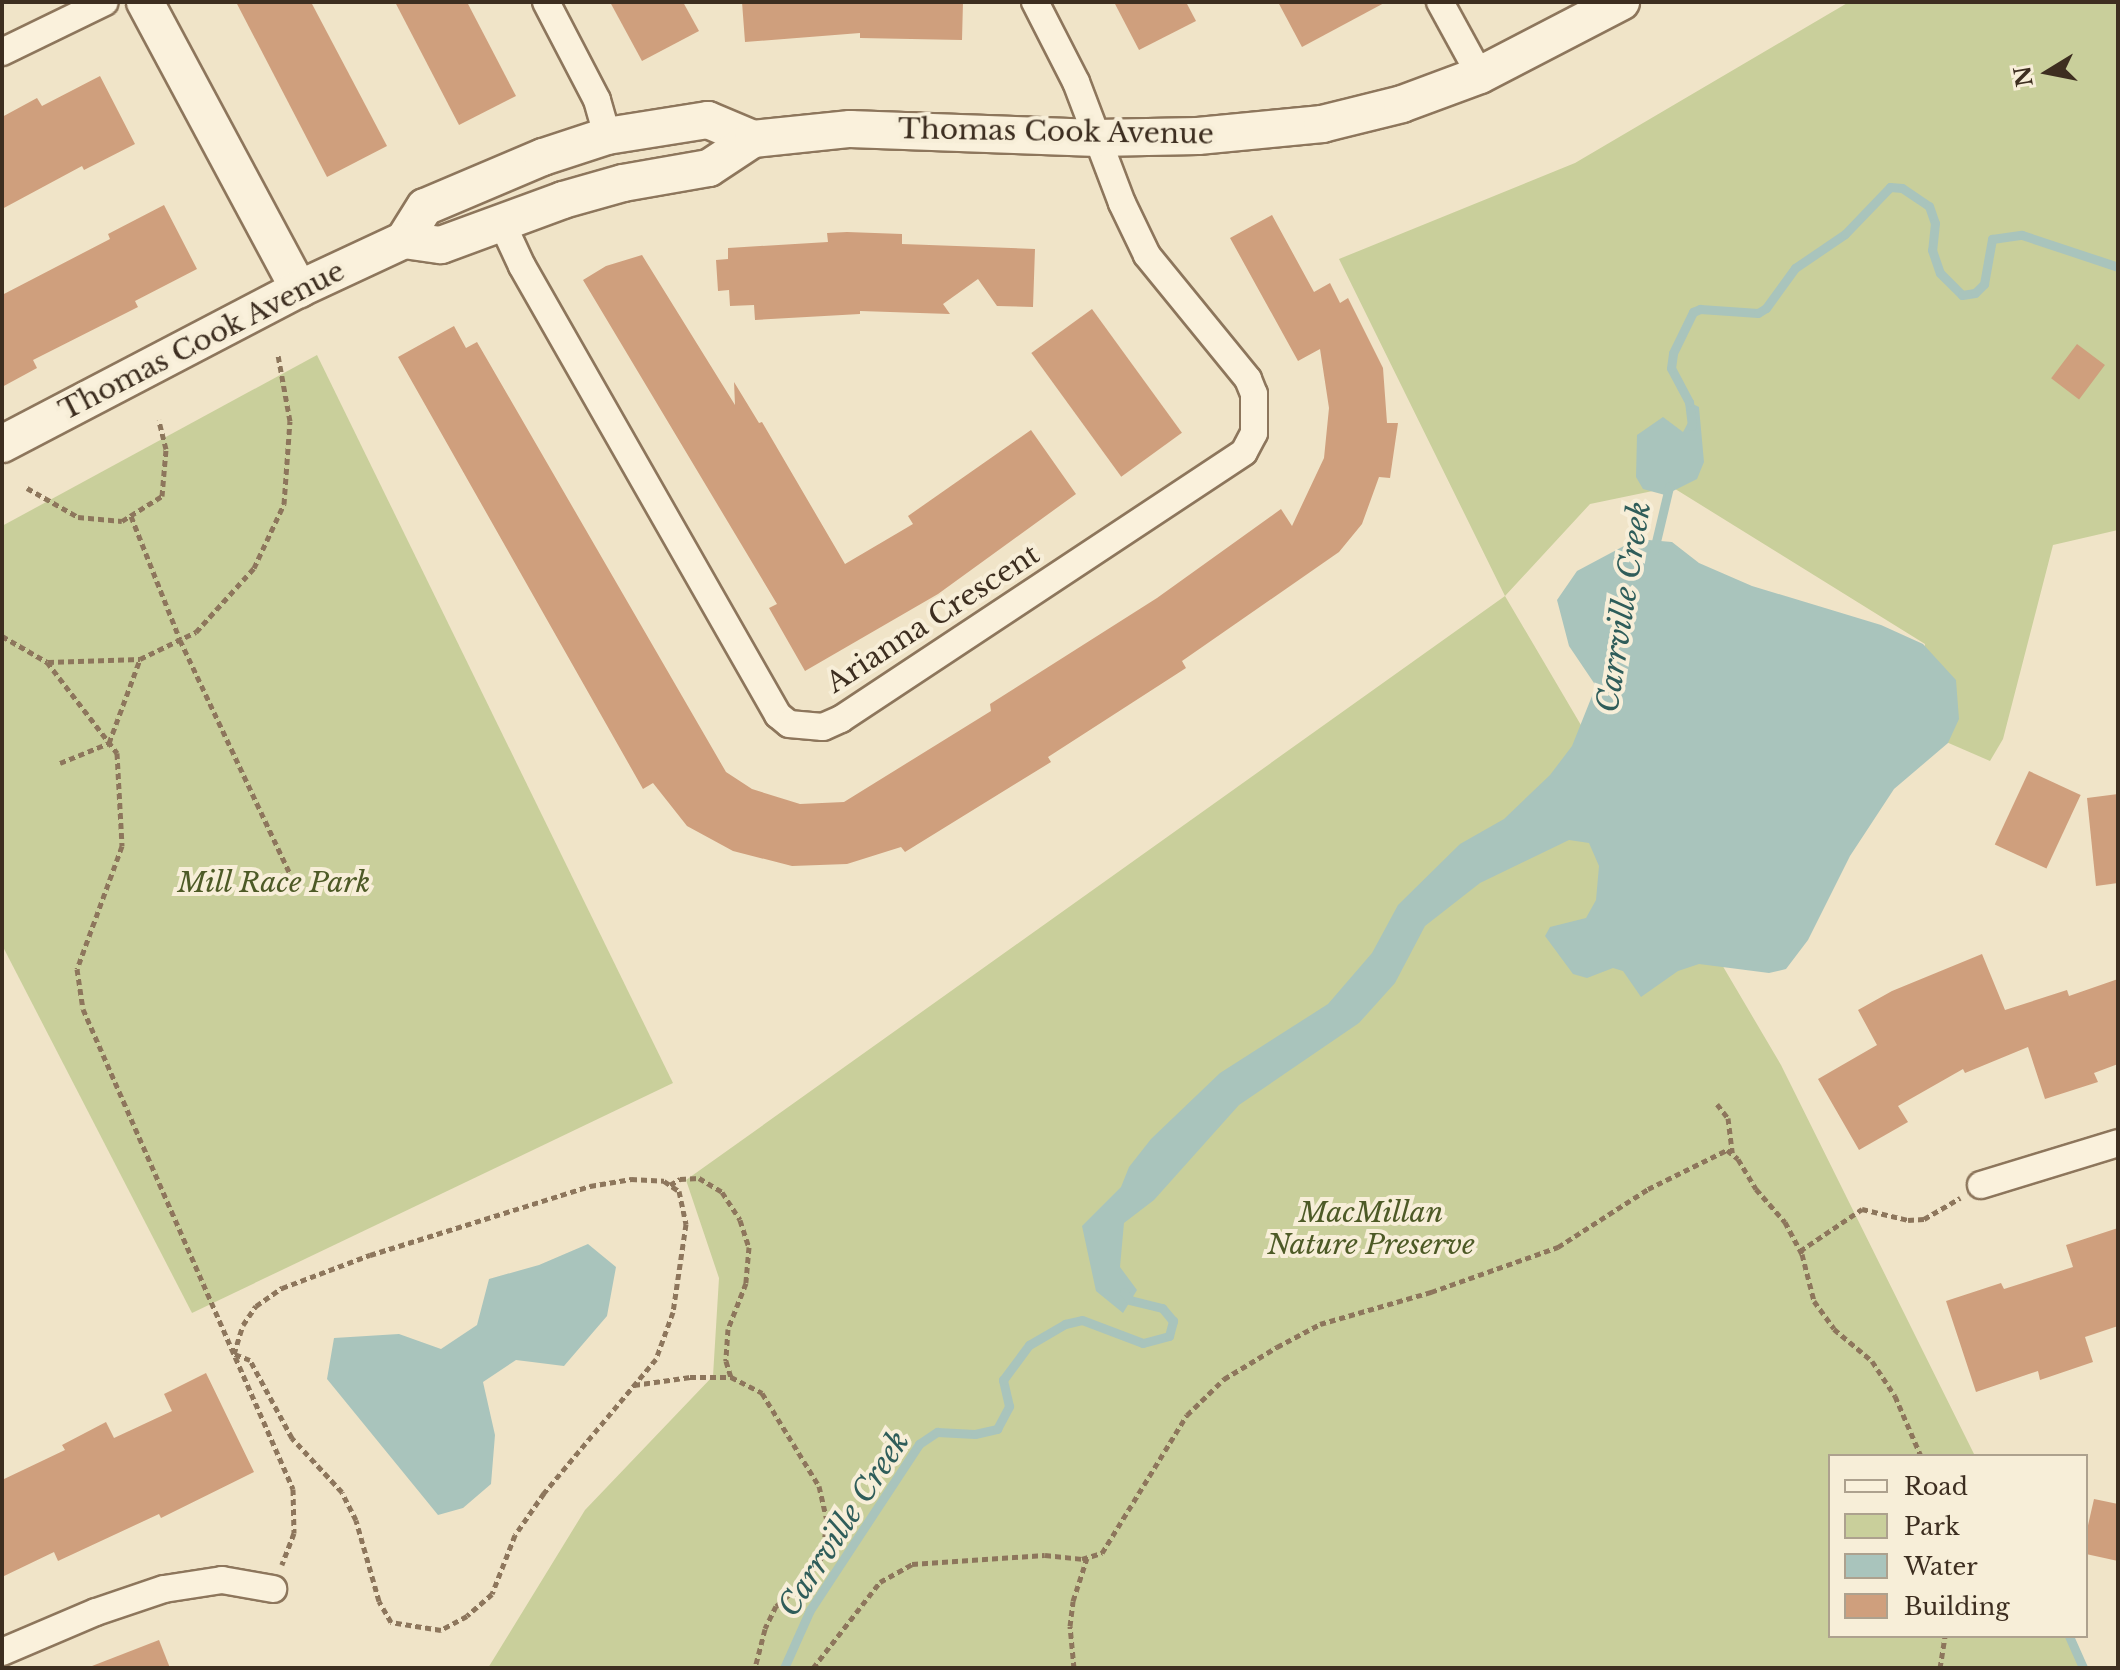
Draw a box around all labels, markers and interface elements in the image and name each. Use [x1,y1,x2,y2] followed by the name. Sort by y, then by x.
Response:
[2008,32,2088,112] north arrow
[2009,64,2039,89] text: N
[897,112,1215,152] street label: Thomas Cook Avenue
[53,254,351,428] street label: Thomas Cook Avenue
[1590,499,1658,715] water label: Carrville Creek
[820,538,1046,700] street label: Arianna Crescent
[177,866,371,900] park label: Mill Race Park
[1267,1196,1475,1262] park label: MacMillan Nature Preserve
[771,1425,917,1623] water label: Carrville Creek
[1828,1454,2088,1638] legend
[1904,1472,1968,1501] text: Road
[1904,1512,1960,1541] text: Park
[1904,1552,1978,1581] text: Water
[1904,1592,2010,1621] text: Building

